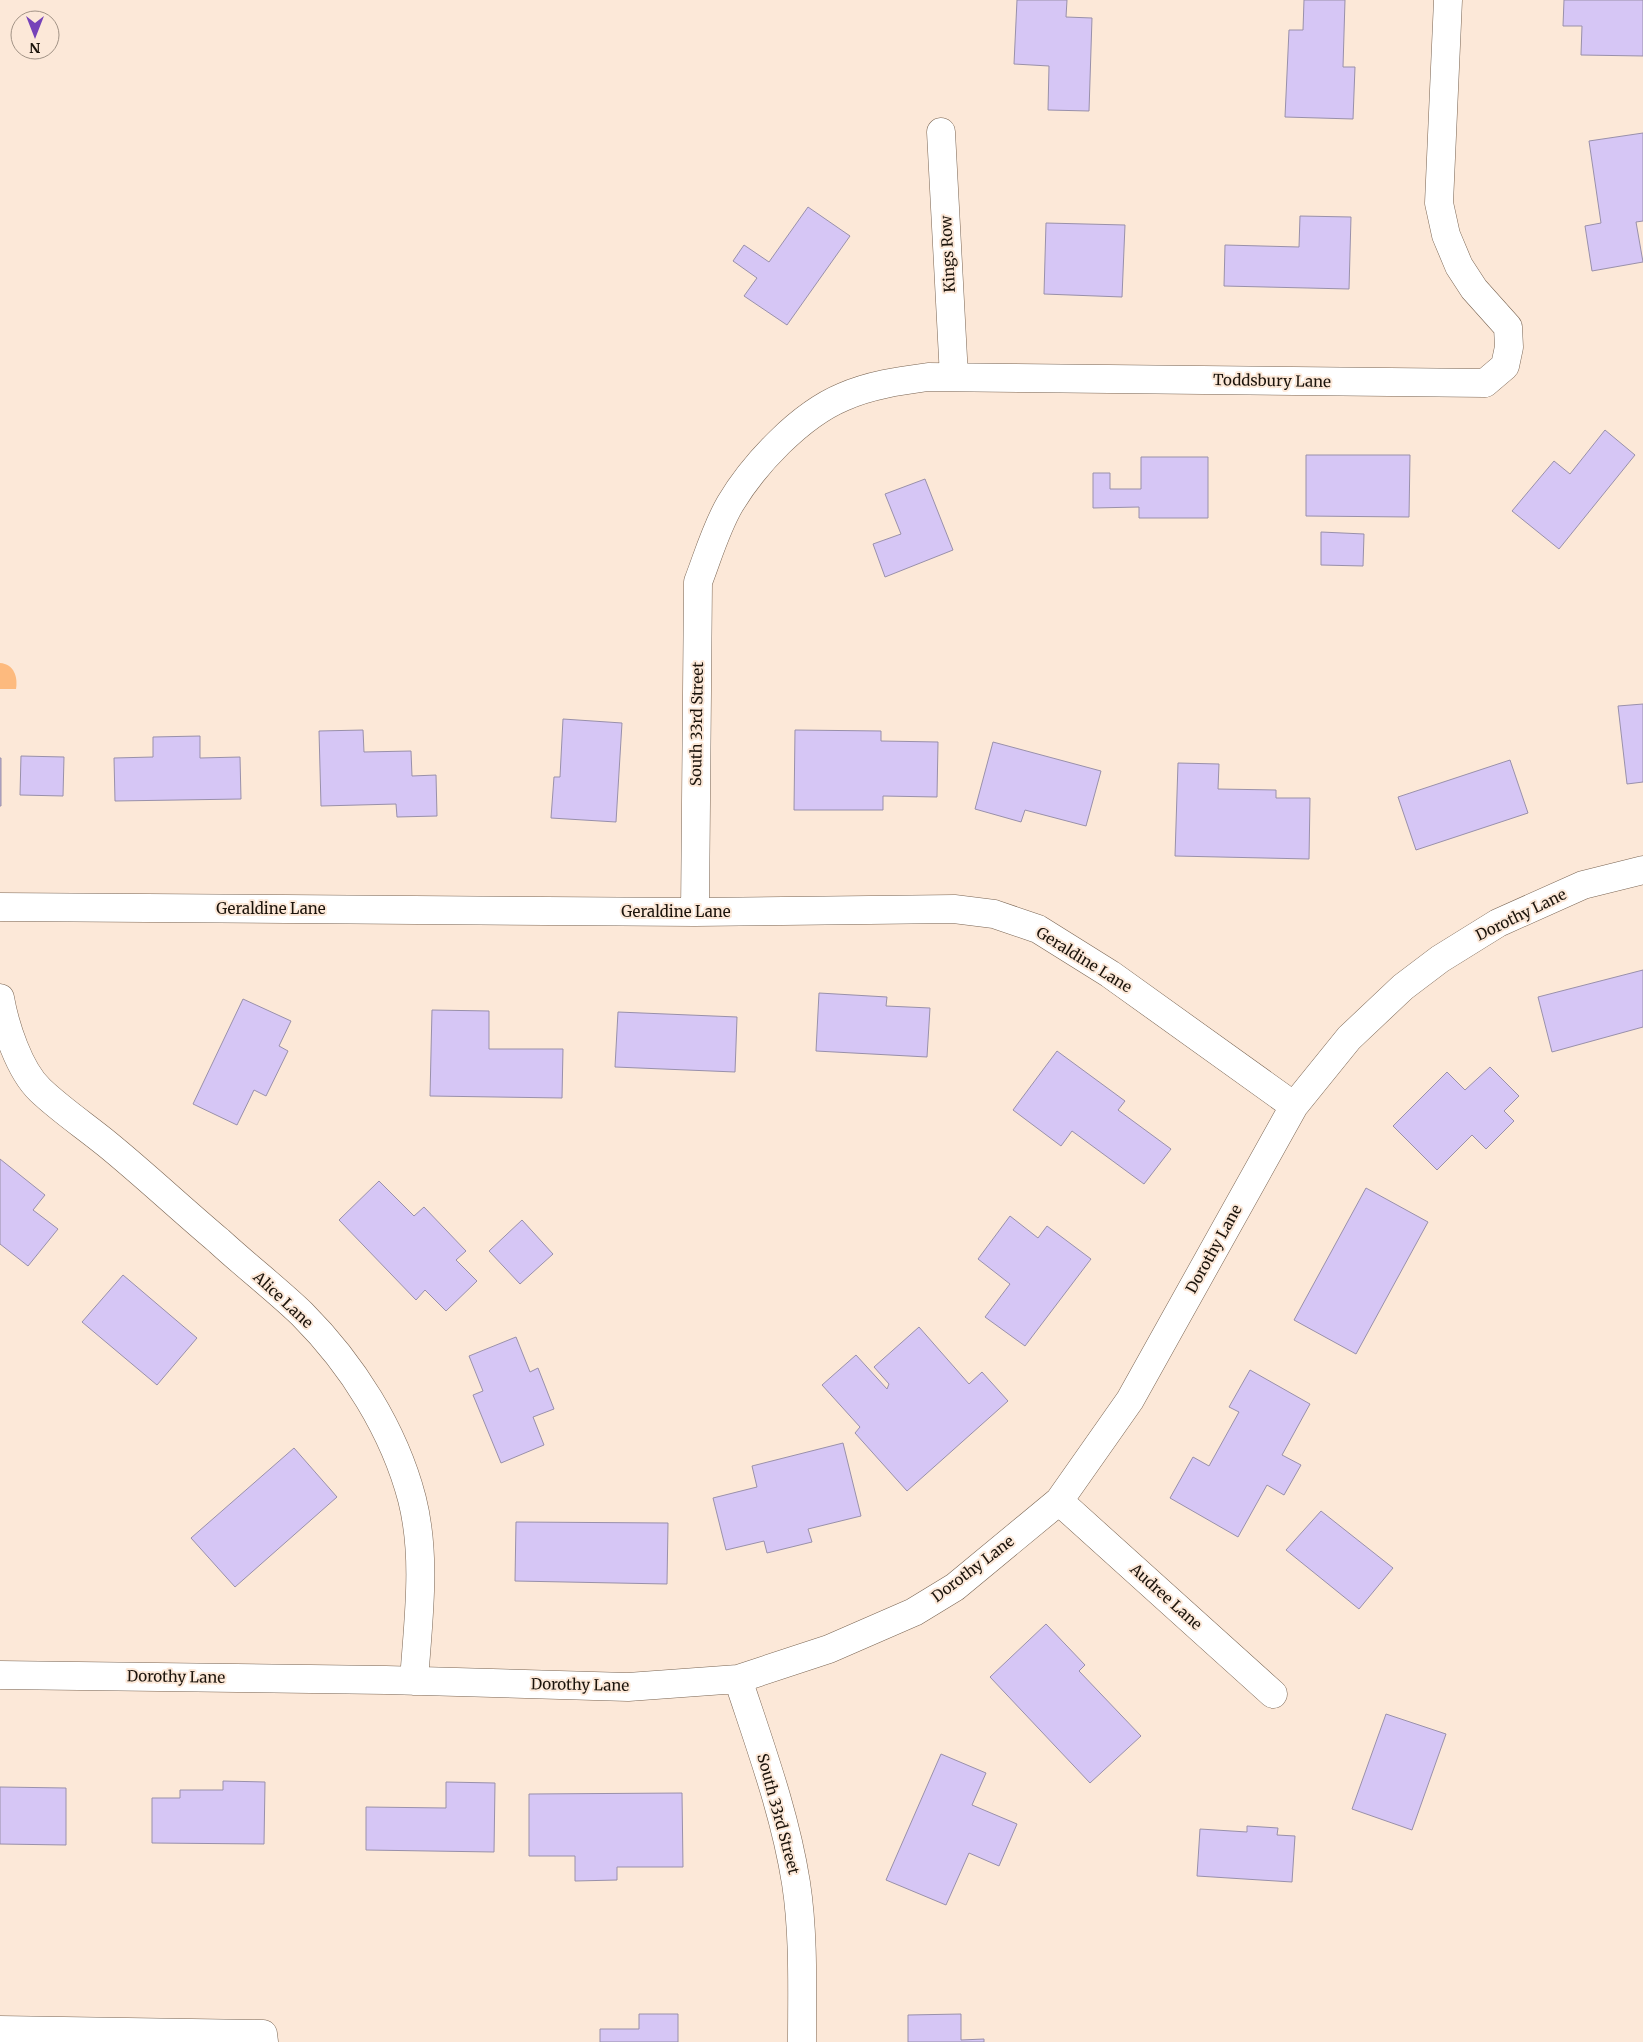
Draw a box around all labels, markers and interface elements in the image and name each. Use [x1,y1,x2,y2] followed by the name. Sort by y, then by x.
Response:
[10,10,60,60] north arrow
[29,39,41,57] text: N
[936,215,959,293] street label: Kings Row
[1213,370,1331,391] street label: Toddsbury Lane
[686,662,707,786] street label: South 33rd Street
[1472,884,1569,945] street label: Dorothy Lane
[216,899,326,918] street label: Geraldine Lane
[621,902,731,921] street label: Geraldine Lane
[1033,923,1136,997] street label: Geraldine Lane
[1181,1201,1246,1296] street label: Dorothy Lane
[249,1267,317,1332] street label: Alice Lane
[928,1531,1018,1606] street label: Dorothy Lane
[1126,1559,1206,1634] street label: Audree Lane
[127,1666,226,1687] street label: Dorothy Lane
[531,1674,630,1695] street label: Dorothy Lane
[753,1751,804,1876] street label: South 33rd Street

